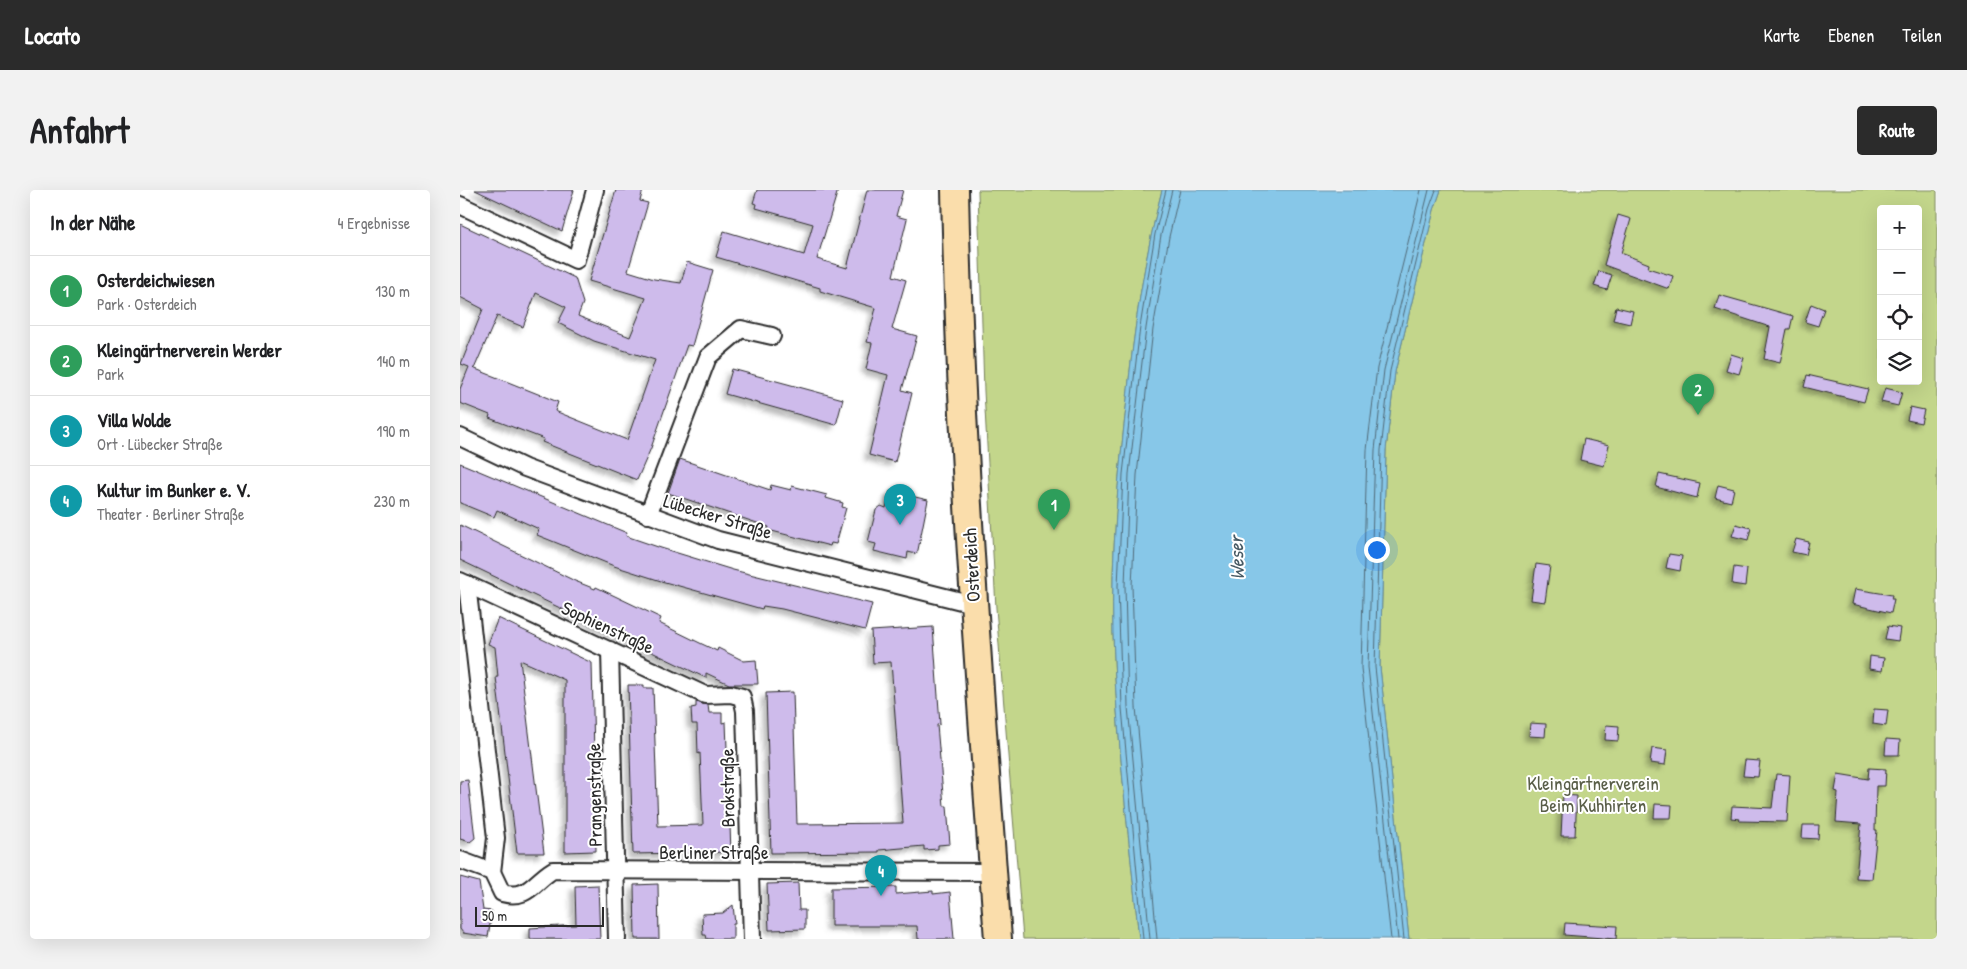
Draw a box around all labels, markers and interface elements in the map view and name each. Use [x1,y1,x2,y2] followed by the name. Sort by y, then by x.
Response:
[25,19,80,51] text: Locato
[1764,23,1800,48] text: Karte
[1828,23,1874,48] text: Ebenen
[1902,23,1942,48] text: Teilen
[1857,106,1937,155] button: Route
[30,107,129,154] text: Anfahrt
[1877,205,1922,385] map controls
[1877,205,1922,250] button: +
[50,208,135,237] text: In der Nähe
[338,212,410,234] text: 4 Ergebnisse
[1877,250,1922,295] button: −
[97,267,215,293] text: Osterdeichwiesen
[63,280,69,302] text: 1
[375,280,410,302] text: 130 m
[97,293,197,315] text: Park · Osterdeich
[1877,295,1922,340] button: locate
[97,337,282,363] text: Kleingärtnerverein Werder
[1877,340,1922,385] button: layers
[62,350,70,372] text: 2
[376,350,410,372] text: 140 m
[97,363,124,385] text: Park
[1682,374,1714,415] pin: 2
[97,407,171,433] text: Villa Wolde
[62,420,70,442] text: 3
[377,420,410,442] text: 190 m
[97,433,223,455] text: Ort · Lübecker Straße
[97,477,251,503] text: Kultur im Bunker e. V.
[884,484,916,525] pin: 3
[661,487,776,545] street label: Lübecker Straße
[1038,489,1070,530] pin: 1
[63,490,69,512] text: 4
[374,490,410,512] text: 230 m
[97,503,244,525] text: Theater · Berliner Straße
[956,527,986,603] street label: Osterdeich
[1222,533,1250,580] water label: Weser
[1364,537,1390,563] your location
[558,594,659,660] street label: Sophienstraße
[580,743,608,847] street label: Prangenstraße
[713,748,741,828] street label: Brokstraße
[1527,770,1659,818] park label: Kleingärtnerverein Beim Kuhhirten
[659,839,769,865] street label: Berliner Straße
[865,855,897,896] pin: 4
[475,904,604,927] scale bar
[482,906,507,925] text: 50 m

